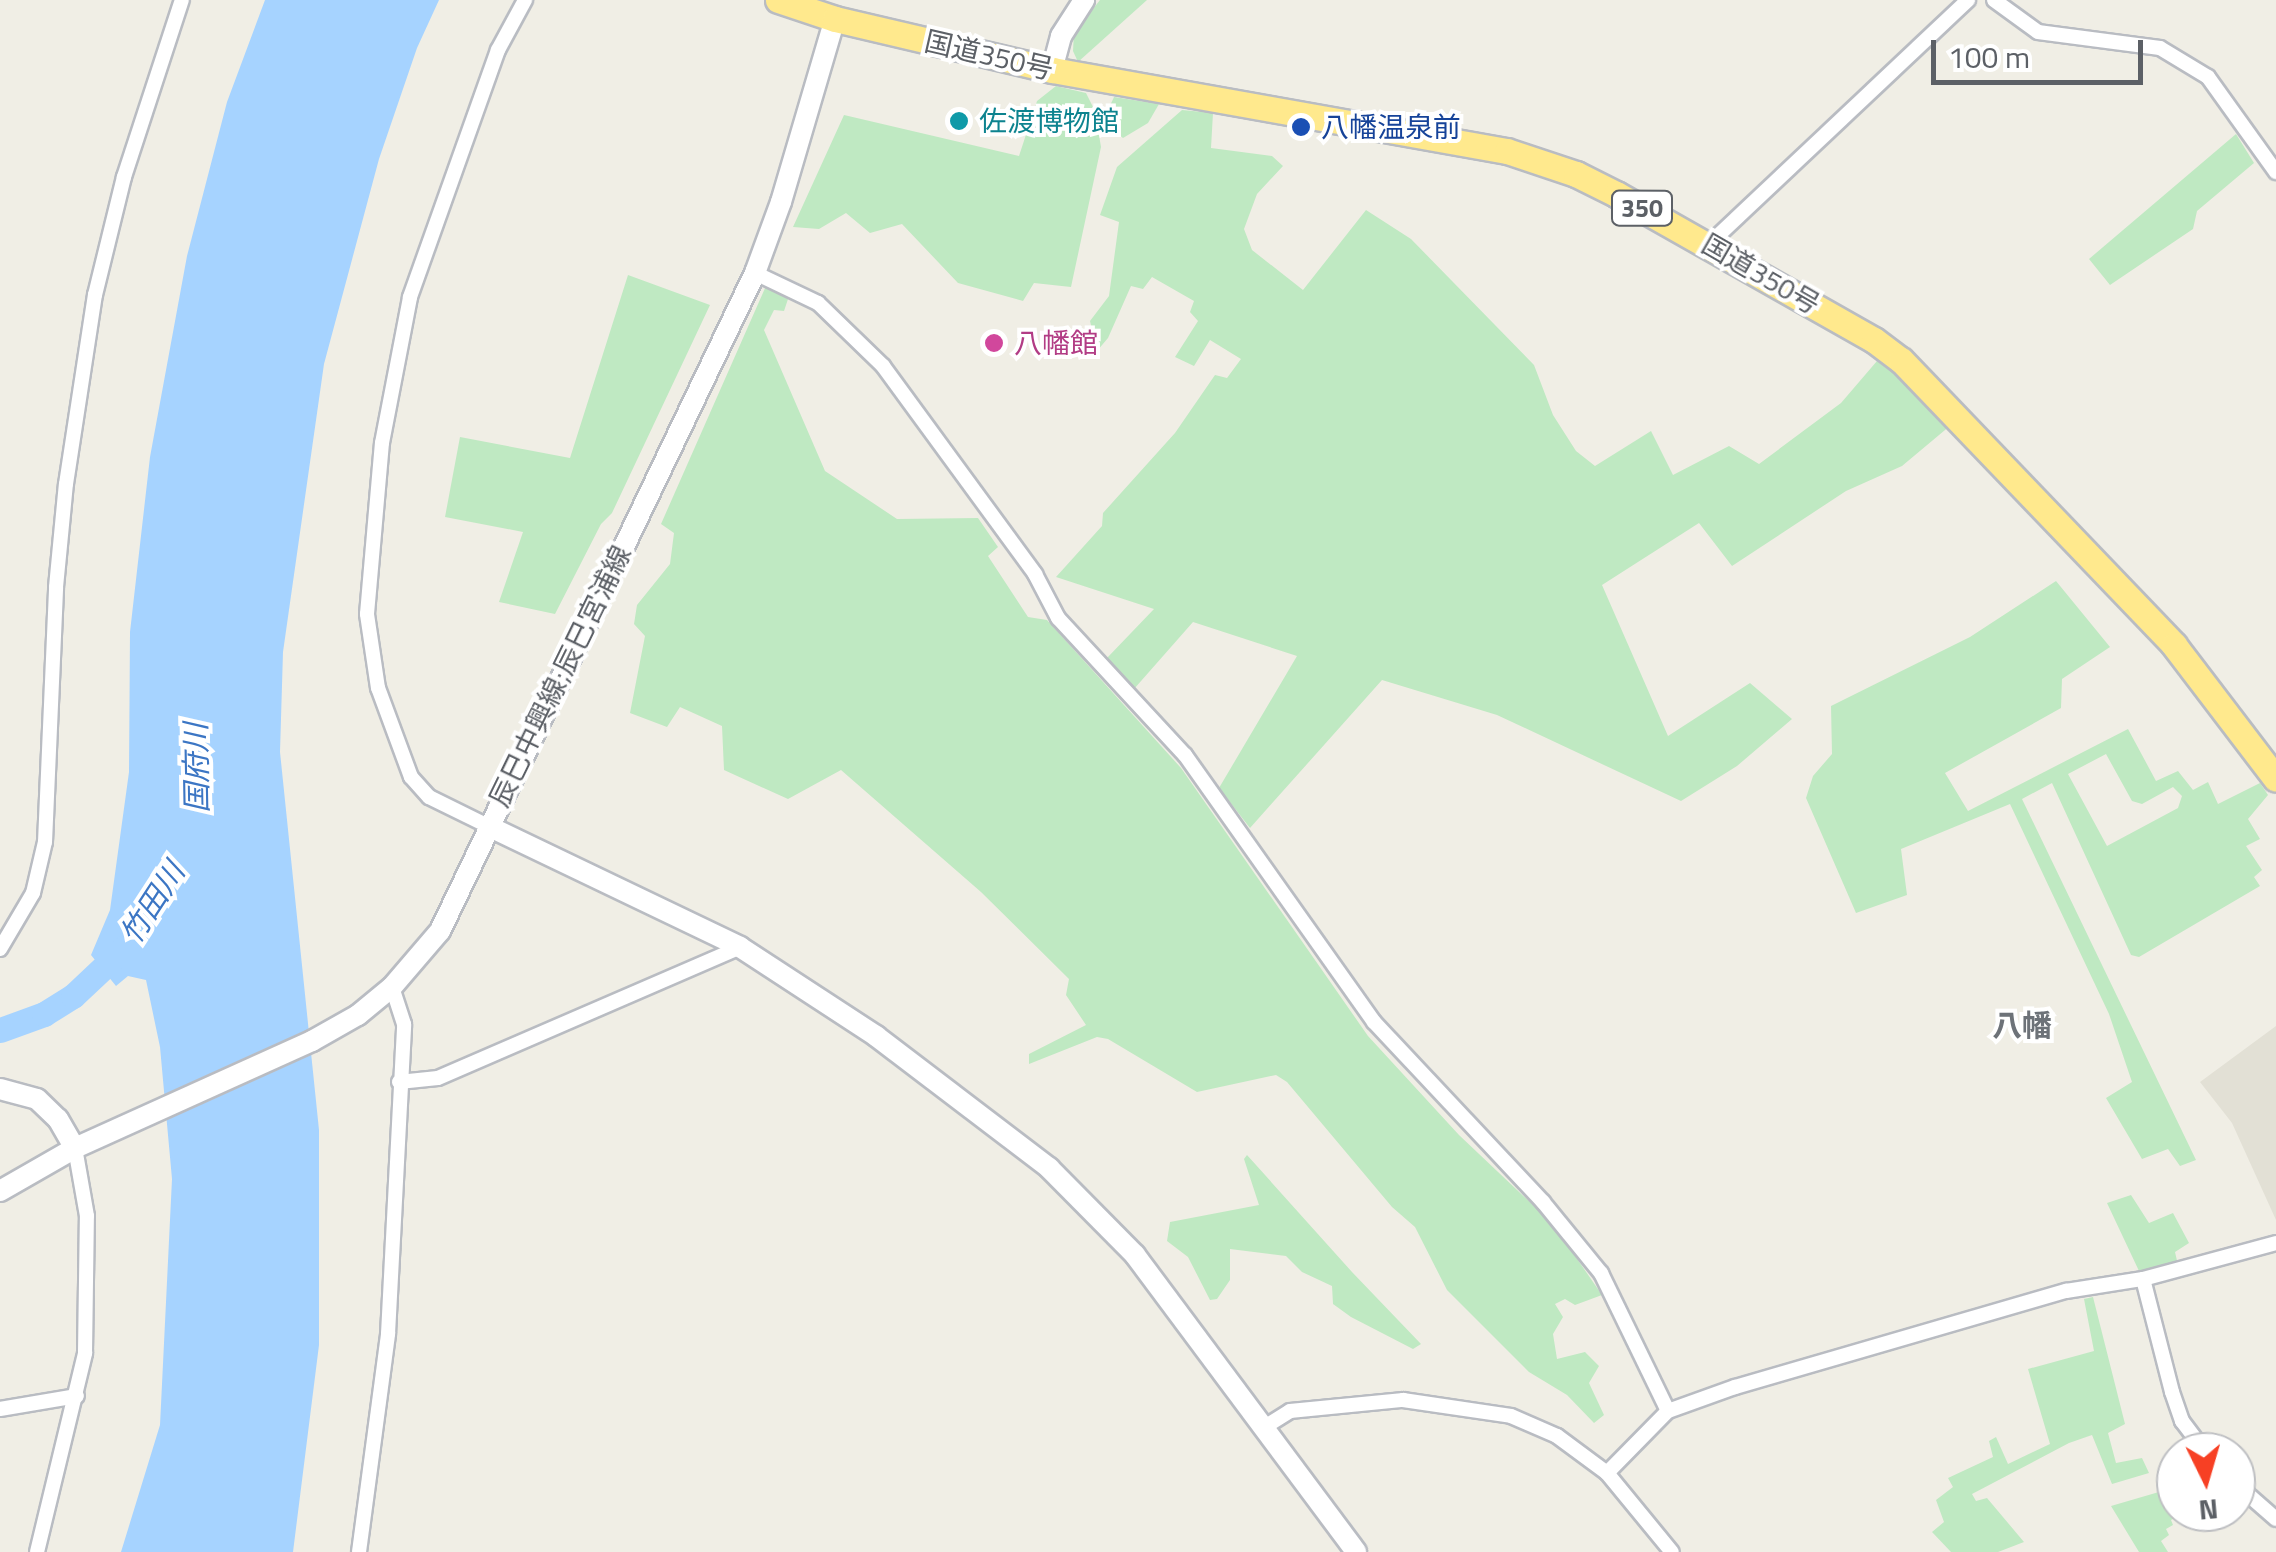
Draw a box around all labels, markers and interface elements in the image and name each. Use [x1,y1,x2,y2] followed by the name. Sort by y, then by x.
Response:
[1936,20,2148,82] scale bar
[921,24,1057,86] street label: 国道350号
[1948,34,2030,80] text: 100 m
[979,104,1119,138] place label: 佐渡博物館
[948,110,970,132] marker: 佐渡博物館
[1321,110,1461,144] place label: 八幡温泉前
[1290,116,1312,138] marker: 八幡温泉前
[1610,188,1674,228] road number: 350
[1696,227,1826,321] street label: 国道350号
[1014,326,1098,360] place label: 八幡館
[983,332,1005,354] marker: 八幡館
[482,540,638,812] street label: 辰巳中興線;辰巳宮浦線
[177,723,215,813] water label: 国府川
[112,855,192,951] water label: 竹田川
[1992,1007,2052,1043] district label: 八幡
[2156,1432,2256,1532] north arrow
[2197,1488,2220,1533] text: N

